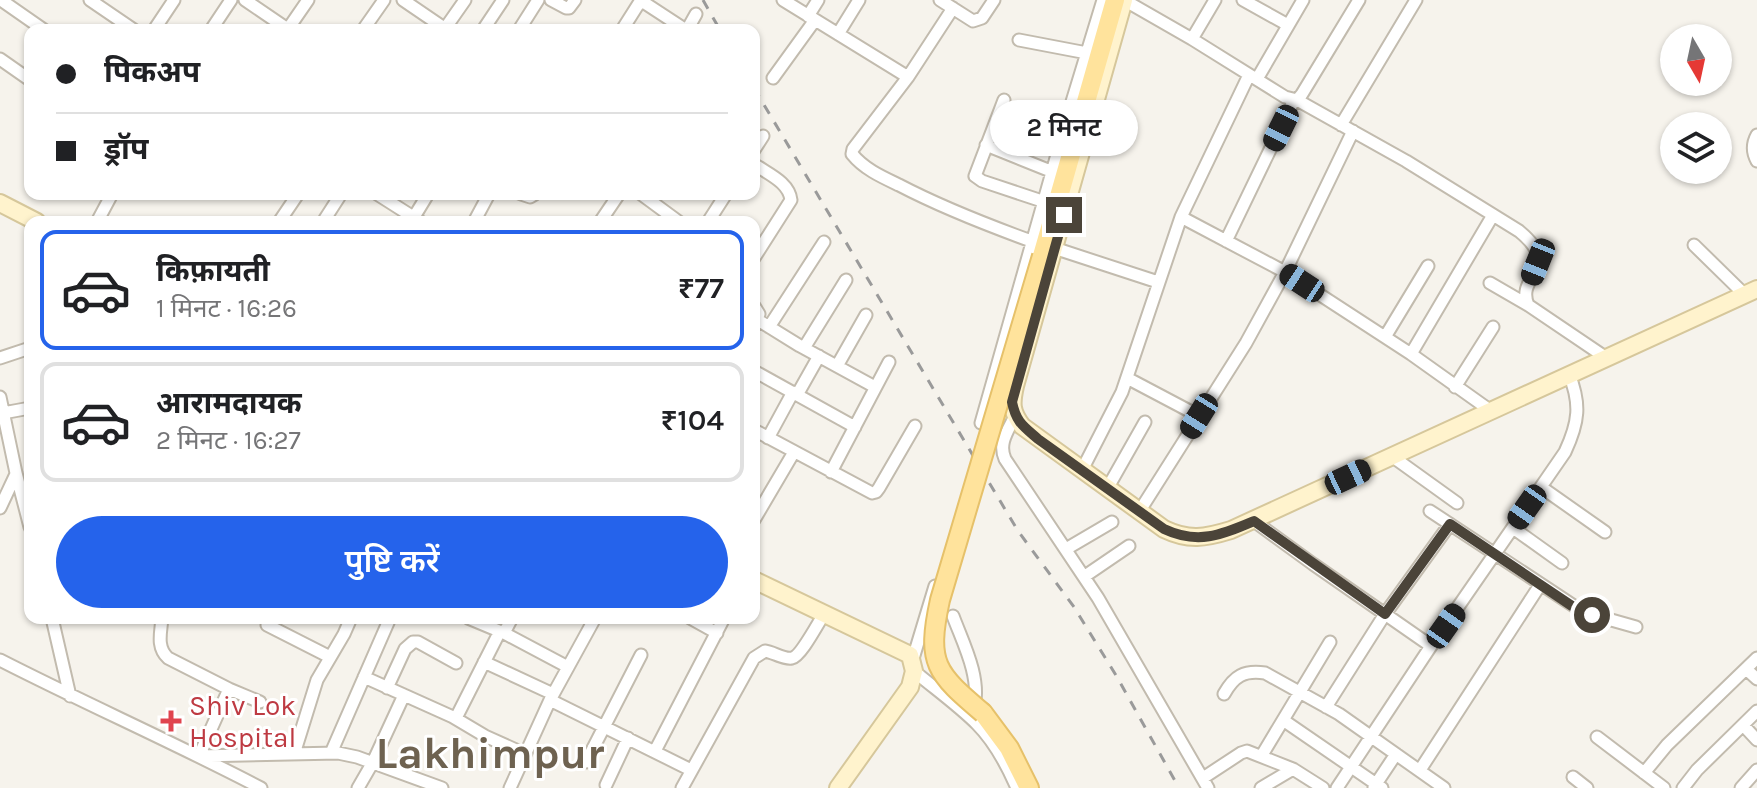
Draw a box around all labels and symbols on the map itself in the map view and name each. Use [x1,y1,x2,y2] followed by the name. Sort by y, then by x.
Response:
[1660,24,1732,96] north arrow
[990,99,1138,155] callout: 2 मिनट
[1260,101,1302,155] car
[1046,197,1082,233] route end
[1518,235,1558,289] car
[1275,260,1329,306] car
[1176,389,1222,443] car
[1321,456,1375,498] car
[1503,480,1551,534] car
[1574,597,1610,633] route start
[1422,599,1470,653] car
[189,689,296,754] place label: Shiv Lok Hospital
[160,710,182,732] marker: Shiv Lok Hospital
[376,728,604,779] district label: Lakhimpur

